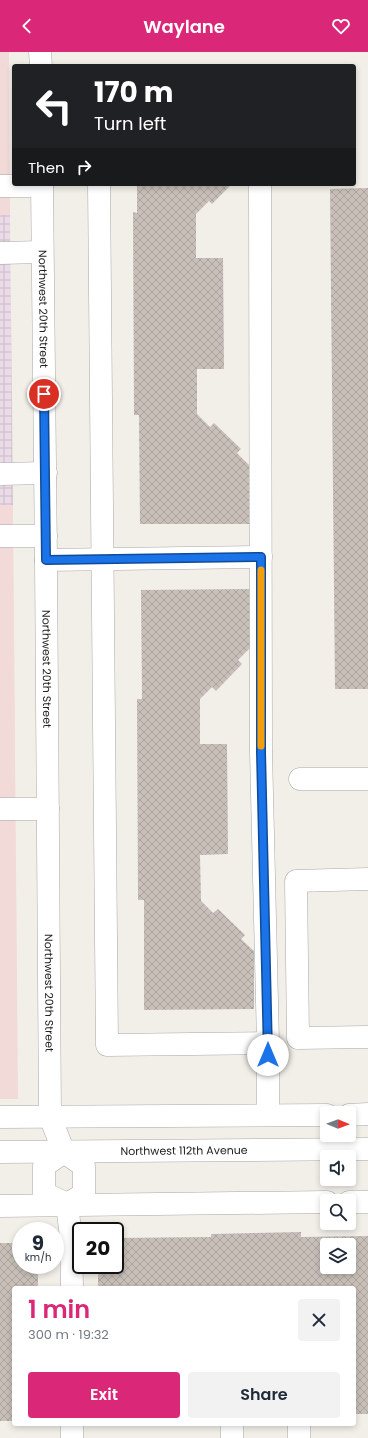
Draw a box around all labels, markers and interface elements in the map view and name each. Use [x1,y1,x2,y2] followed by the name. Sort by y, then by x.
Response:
[143,14,225,39] text: Waylane
[16,15,38,37] icon: back
[330,15,352,37] icon: heart
[94,73,173,112] text: 170 m
[28,80,80,132] icon: left
[94,111,166,136] text: Turn left
[73,156,95,178] icon: right
[28,157,65,178] text: Then
[35,250,52,368] street label: Northwest 20th Street
[27,377,61,411] pin
[33,383,55,405] icon: arrive
[38,610,55,728] street label: Northwest 20th Street
[41,934,58,1052] street label: Northwest 20th Street
[247,1034,289,1076] position arrow
[320,1106,356,1142] north arrow
[320,1106,356,1274] map controls
[120,1142,248,1159] street label: Northwest 112th Avenue
[320,1150,356,1186] button: sound
[320,1194,356,1230] button: search
[72,1222,124,1274] speed limit sign: 20
[32,1229,44,1257] text: 9
[320,1238,356,1274] button: layers
[25,1250,51,1265] text: km/h
[28,1293,90,1326] text: 1 min
[298,1299,340,1341] button: close
[28,1325,109,1344] text: 300 m · 19:32
[28,1372,180,1418] button: Exit
[188,1372,340,1418] button: Share

